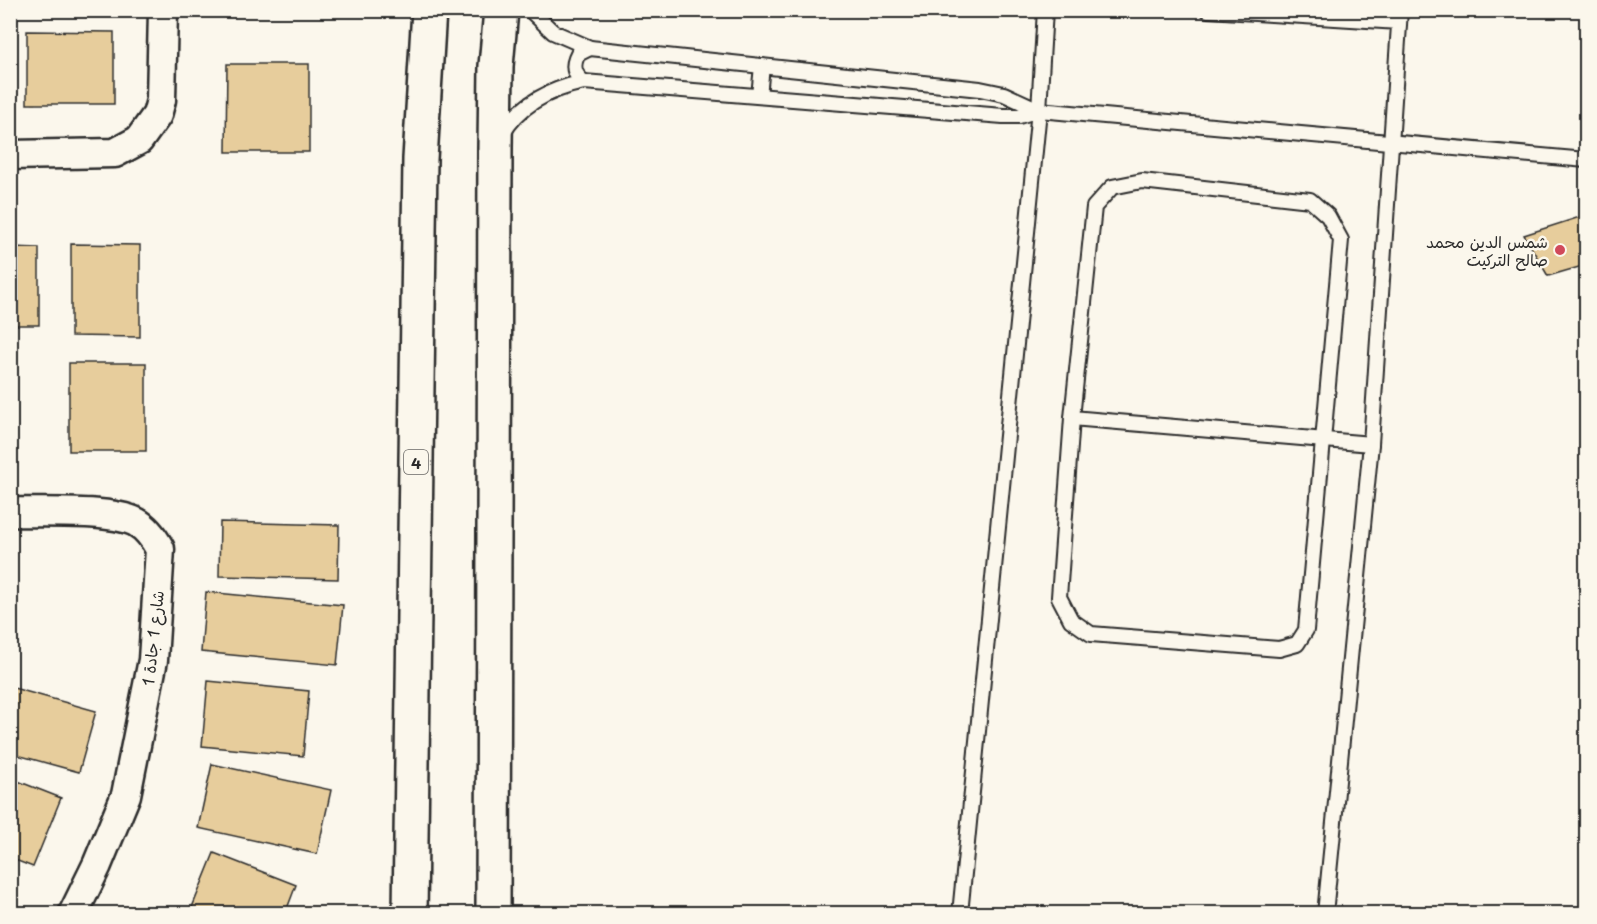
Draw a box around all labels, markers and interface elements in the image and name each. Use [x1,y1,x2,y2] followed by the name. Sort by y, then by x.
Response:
[1426,229,1548,271] place label: شمس الدين محمد صالح التركيت
[1553,243,1567,257] marker: شمس الدين محمد صالح التركيت
[404,450,428,474] road number: 4
[135,589,170,687] street label: شارع 1 جادة 1

